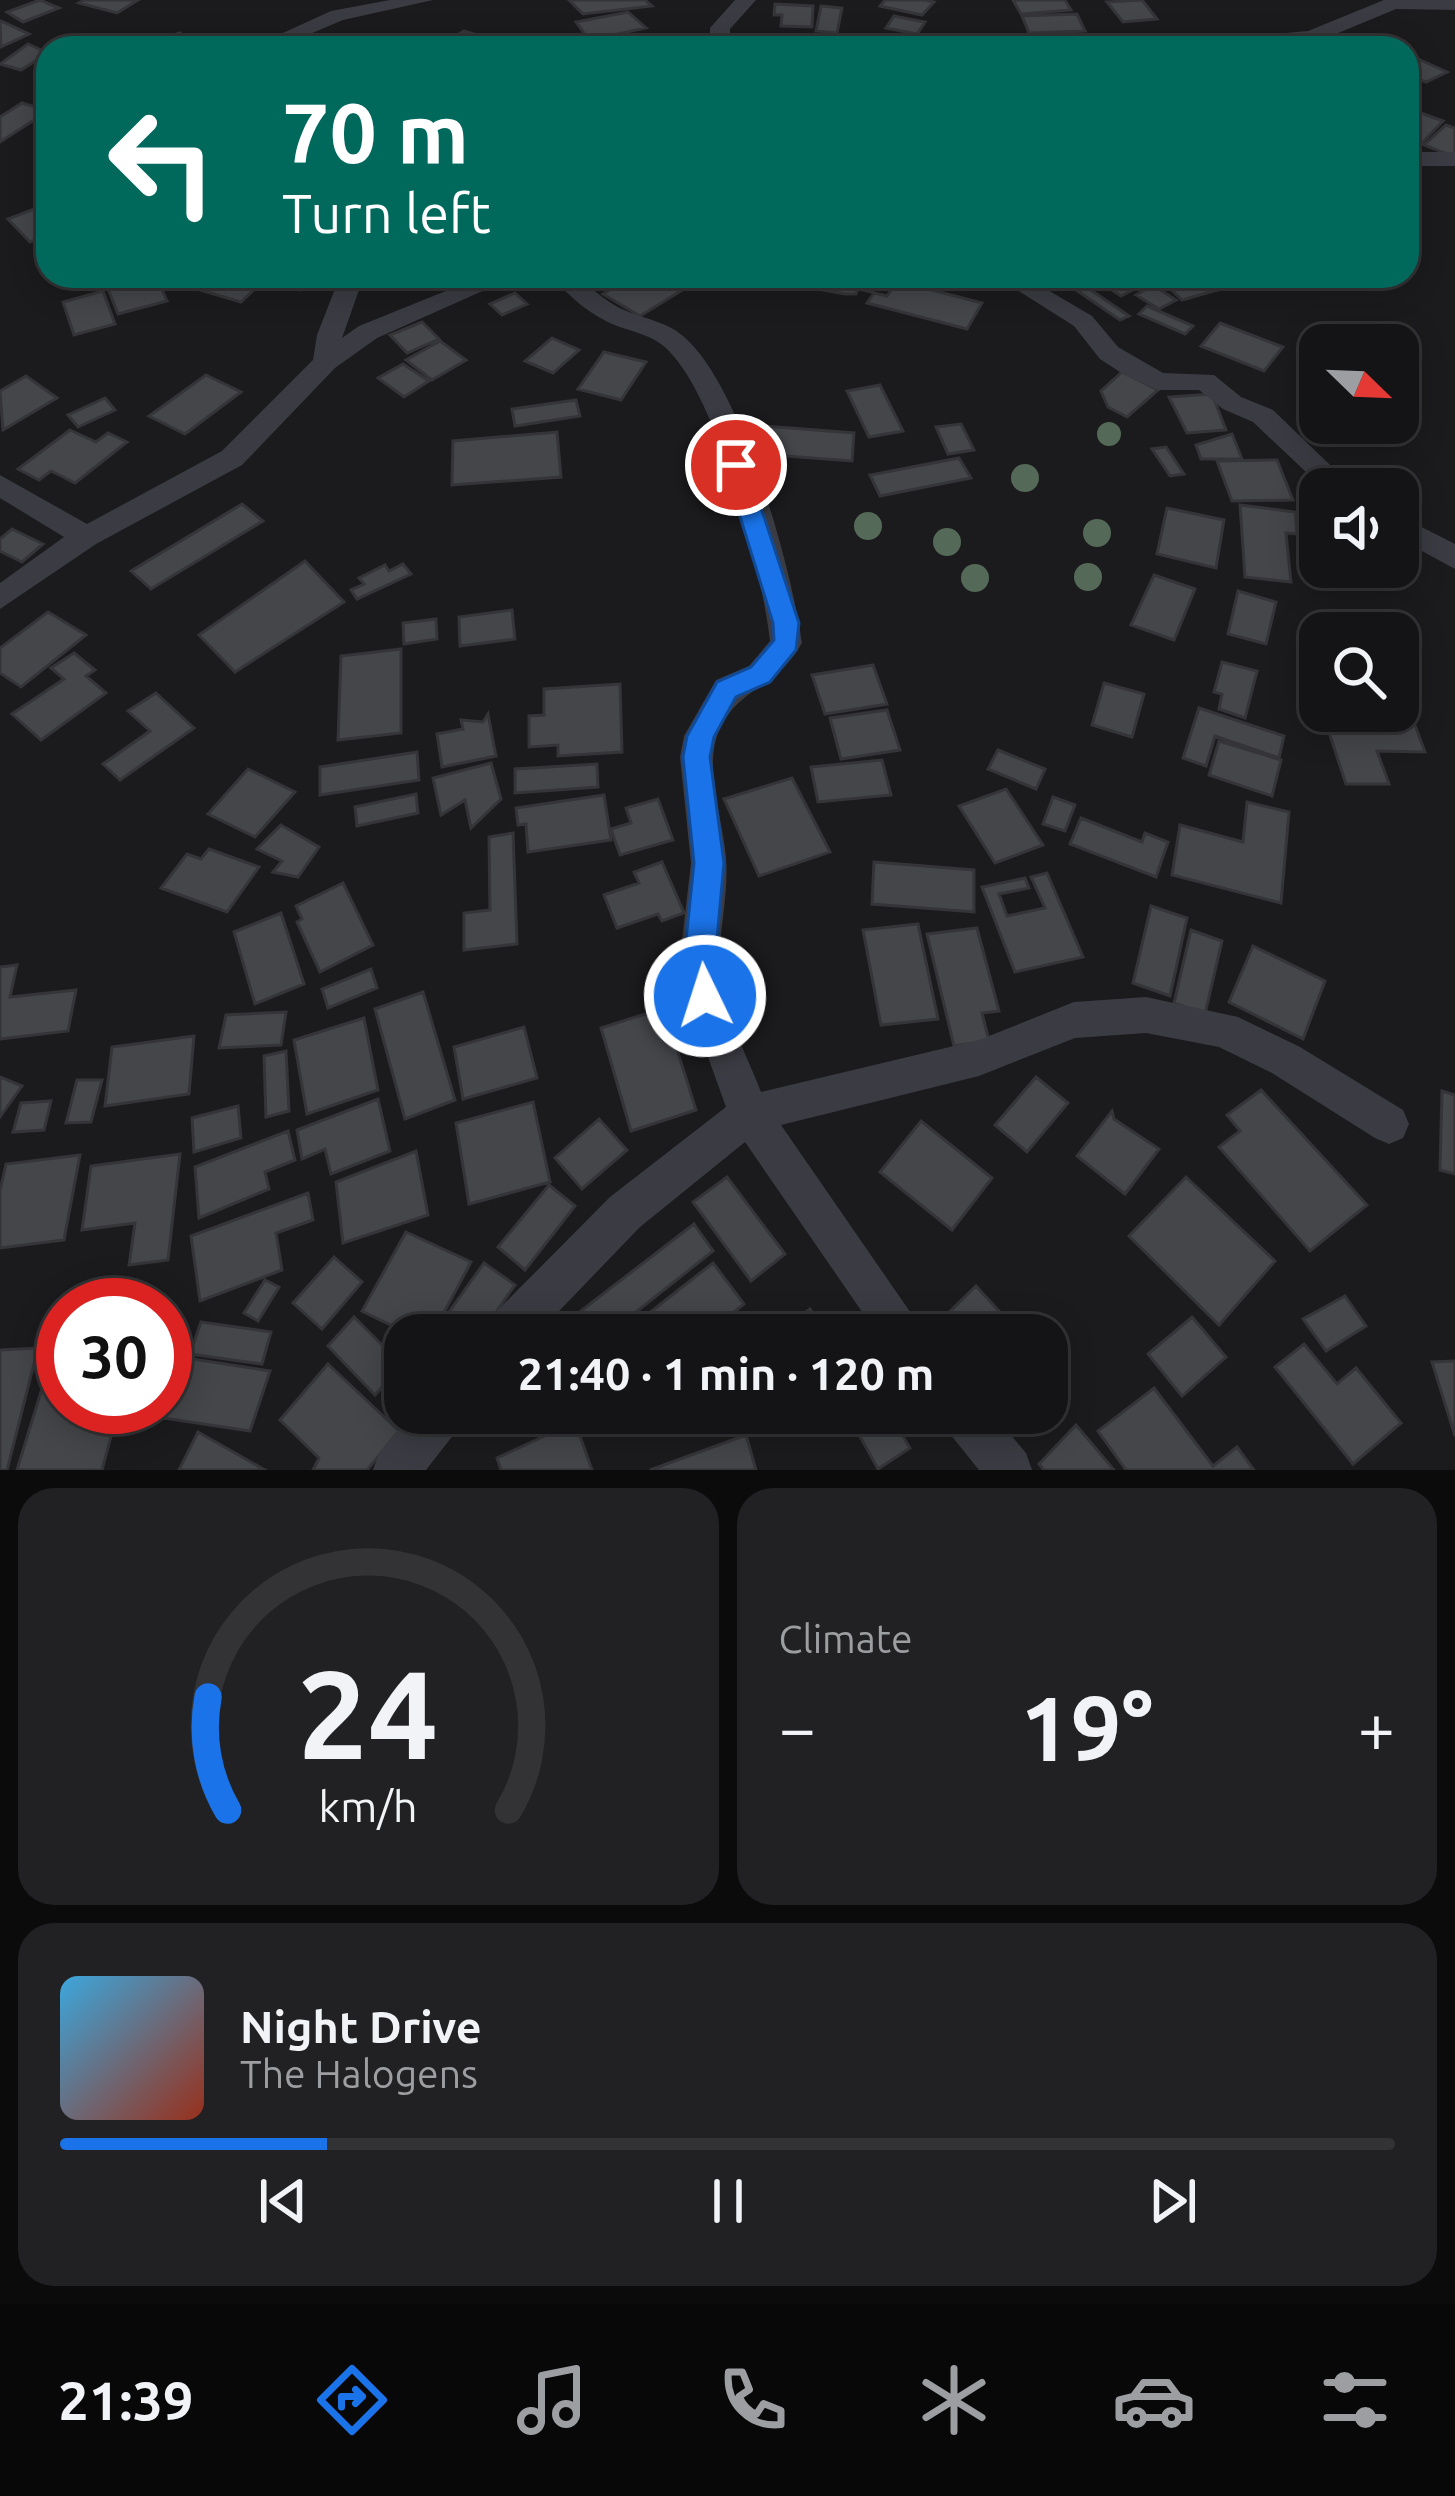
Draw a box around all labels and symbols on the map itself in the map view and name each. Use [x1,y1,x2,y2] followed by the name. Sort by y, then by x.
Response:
[1299,324,1419,444] north arrow
[685,414,787,516] pin
[642,933,768,1059] position arrow
[36,1278,192,1434] speed limit sign: 30

